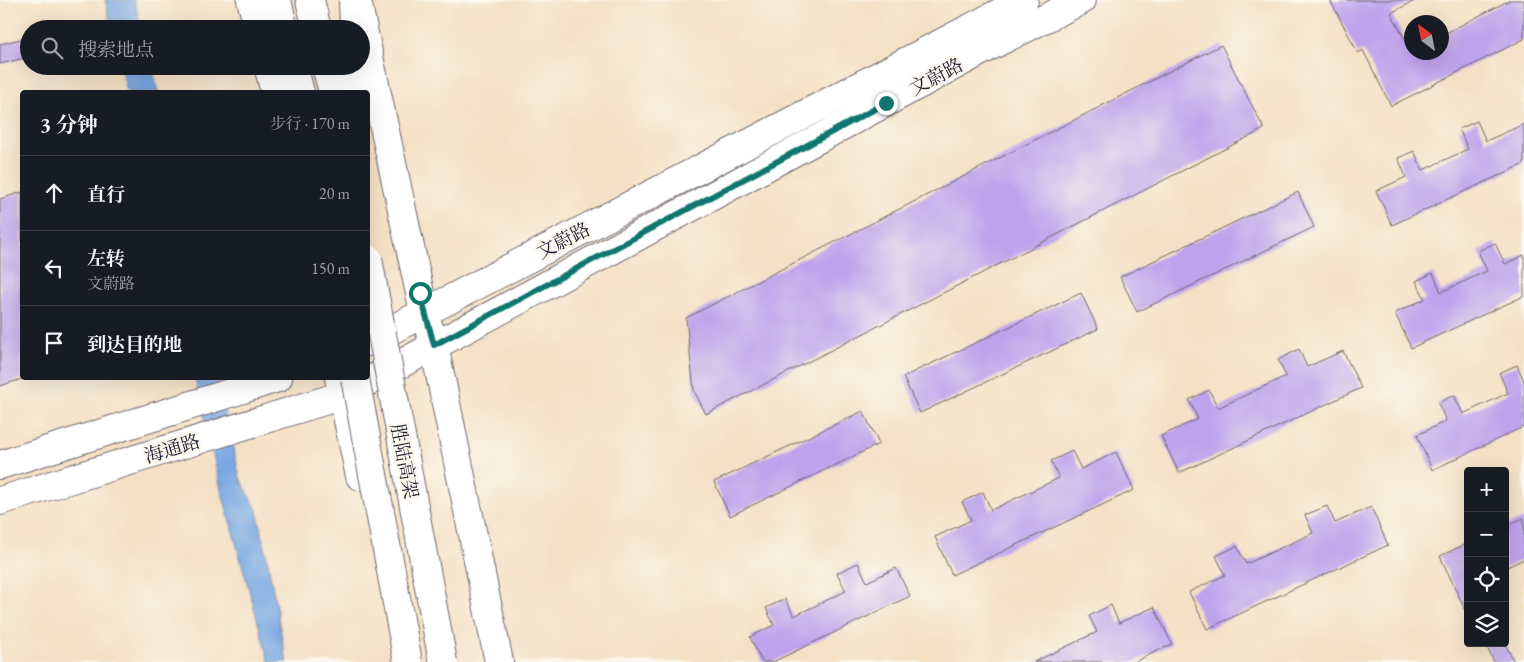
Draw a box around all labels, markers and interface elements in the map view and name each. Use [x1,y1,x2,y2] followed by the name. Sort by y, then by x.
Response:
[1404,15,1449,60] north arrow
[20,20,370,75] search box
[38,34,66,62] icon: search
[78,37,154,62] text: 搜索地点
[905,52,967,101] street label: 文蔚路
[875,92,898,115] route end
[40,111,98,138] text: 3 分钟
[270,113,350,134] text: 步行 · 170 m
[40,179,68,207] icon: ahead
[87,182,125,207] text: 直行
[319,183,350,204] text: 20 m
[532,216,594,265] street label: 文蔚路
[87,246,125,271] text: 左转
[40,254,68,282] icon: left
[311,258,350,279] text: 150 m
[87,273,135,294] text: 文蔚路
[409,282,432,305] route start
[40,329,68,357] icon: arrive
[87,332,182,357] text: 到达目的地
[385,421,424,501] street label: 胜陆高架
[141,428,203,469] street label: 海通路
[1464,467,1509,647] map controls
[1464,467,1509,512] button: +
[1464,512,1509,557] button: −
[1464,557,1509,602] button: locate
[1464,602,1509,647] button: layers

